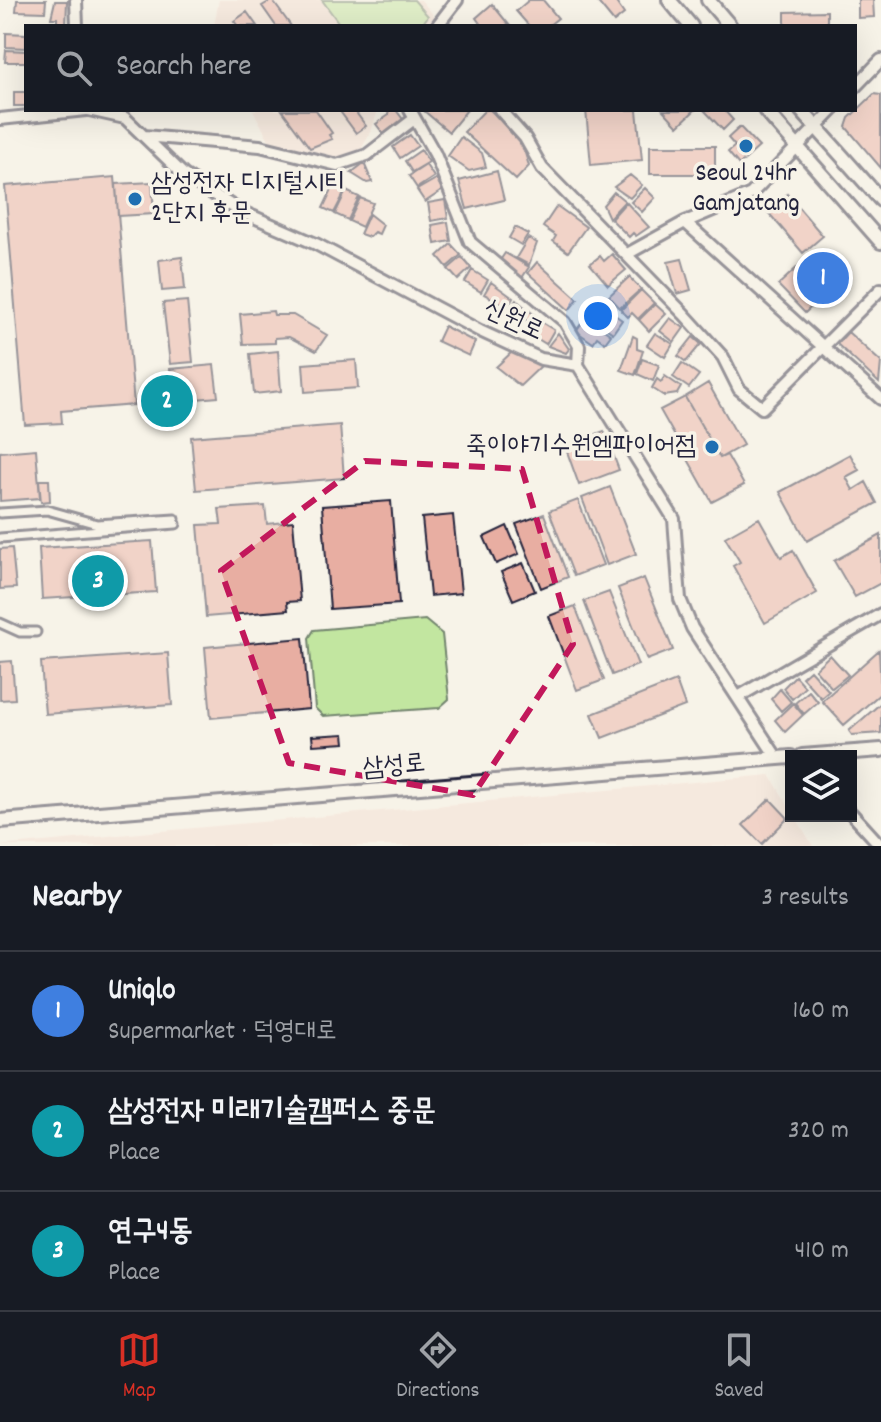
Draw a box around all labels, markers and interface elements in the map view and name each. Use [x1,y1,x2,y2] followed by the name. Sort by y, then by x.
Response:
[24,24,857,112] search box
[52,46,96,90] icon: search
[116,47,252,90] text: Search here
[737,137,755,155] marker: Seoul 24hr Gamjatang
[692,156,800,223] place label: Seoul 24hr Gamjatang
[151,166,345,233] place label: 삼성전자 디지털시티 2단지 후문
[126,190,144,208] marker: 삼성전자 디지털시티 2단지 후문
[797,248,849,308] pin: 1
[477,291,549,351] street label: 신원로
[578,296,618,336] your location
[141,371,193,431] pin: 2
[466,429,696,466] place label: 죽이야기수원엠파이어점
[703,438,721,456] marker: 죽이야기수원엠파이어점
[72,551,124,611] pin: 3
[361,746,427,788] street label: 삼성로
[785,750,857,822] map controls
[785,750,857,822] button: layers
[32,874,121,923] text: Nearby
[762,880,849,917] text: 3 results
[108,971,176,1014] text: Uniqlo
[55,993,61,1030] text: 1
[793,993,849,1030] text: 160 m
[108,1014,337,1051] text: Supermarket · 덕영대로
[108,1092,436,1135] text: 삼성전자 미래기술캠퍼스 중문
[52,1113,64,1150] text: 2
[788,1113,849,1150] text: 320 m
[108,1135,160,1172] text: Place
[108,1212,193,1255] text: 연구4동
[52,1233,64,1270] text: 3
[795,1233,849,1270] text: 410 m
[108,1255,160,1292] text: Place
[117,1328,161,1407] tab: Map
[396,1328,480,1407] tab: Directions
[714,1328,764,1407] tab: Saved

